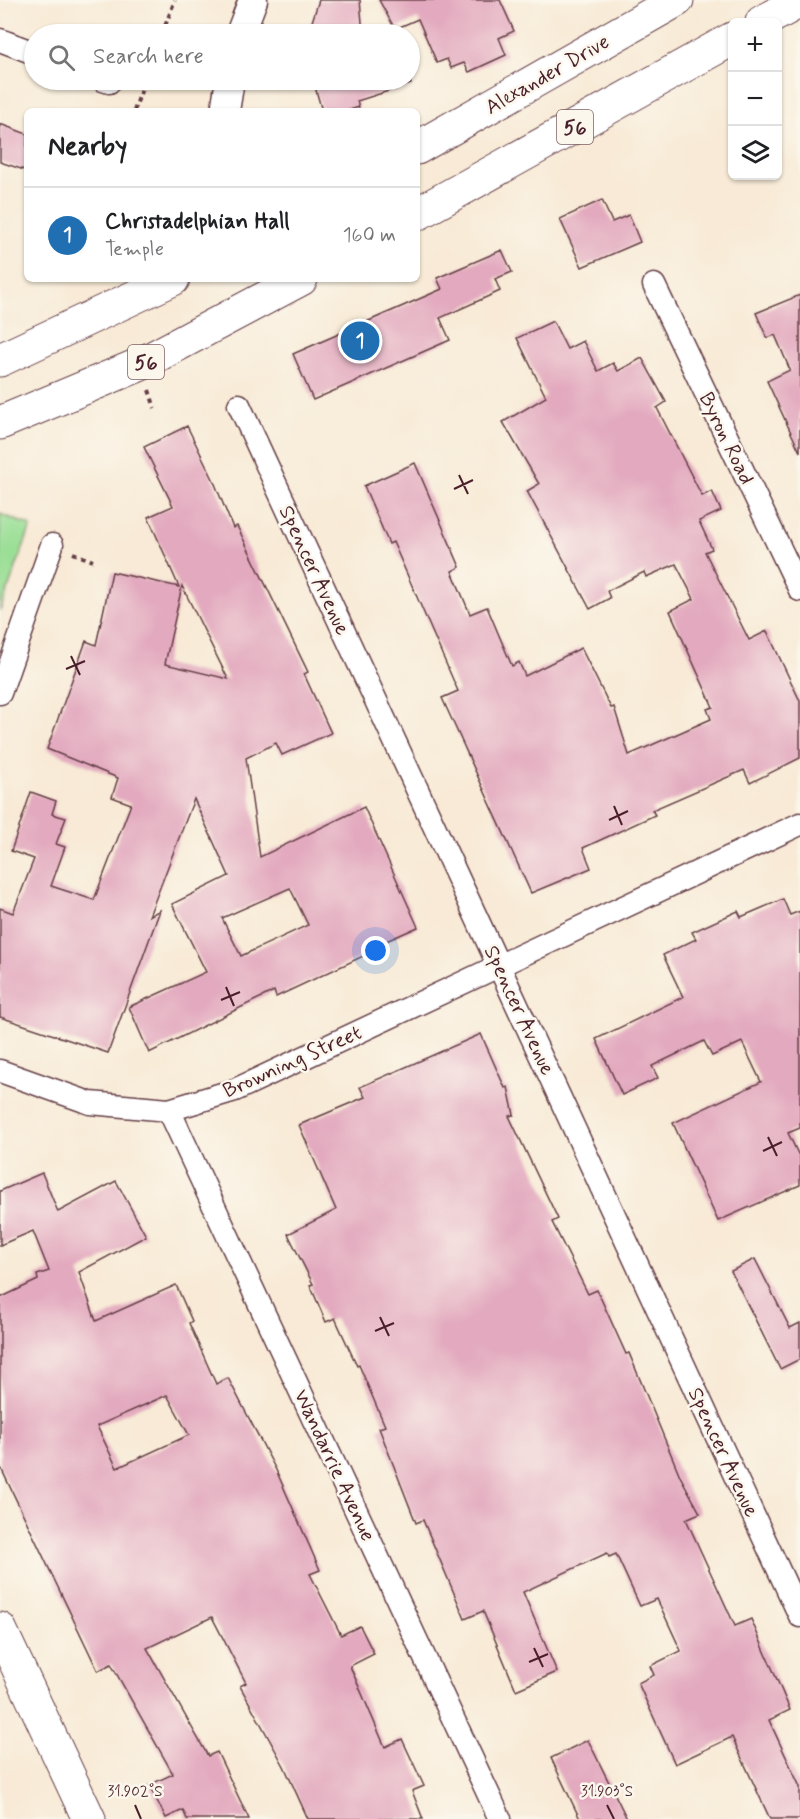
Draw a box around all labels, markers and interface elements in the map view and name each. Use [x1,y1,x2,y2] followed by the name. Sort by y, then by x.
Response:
[728,18,782,180] map controls
[728,18,782,72] button: +
[24,24,420,90] search box
[480,28,615,122] street label: Alexander Drive
[45,41,78,74] icon: search
[93,43,204,71] text: Search here
[728,72,782,126] button: −
[557,110,593,144] road number: 56
[728,126,782,180] button: layers
[48,130,127,164] text: Nearby
[105,208,290,236] text: Christadelphian Hall
[63,222,72,249] text: 1
[343,222,396,249] text: 160 m
[105,236,164,263] text: Temple
[340,318,380,364] pin: 1
[128,345,164,379] road number: 56
[692,388,760,489] street label: Byron Road
[272,501,356,640] street label: Spencer Avenue
[361,936,390,965] your location
[477,941,561,1080] street label: Spencer Avenue
[219,1019,366,1105] street label: Browning Street
[681,1383,765,1522] street label: Spencer Avenue
[287,1385,382,1546] street label: Wandarrie Avenue
[107,1782,163,1802] text: 31.902°S
[581,1782,633,1802] text: 31.903°S

